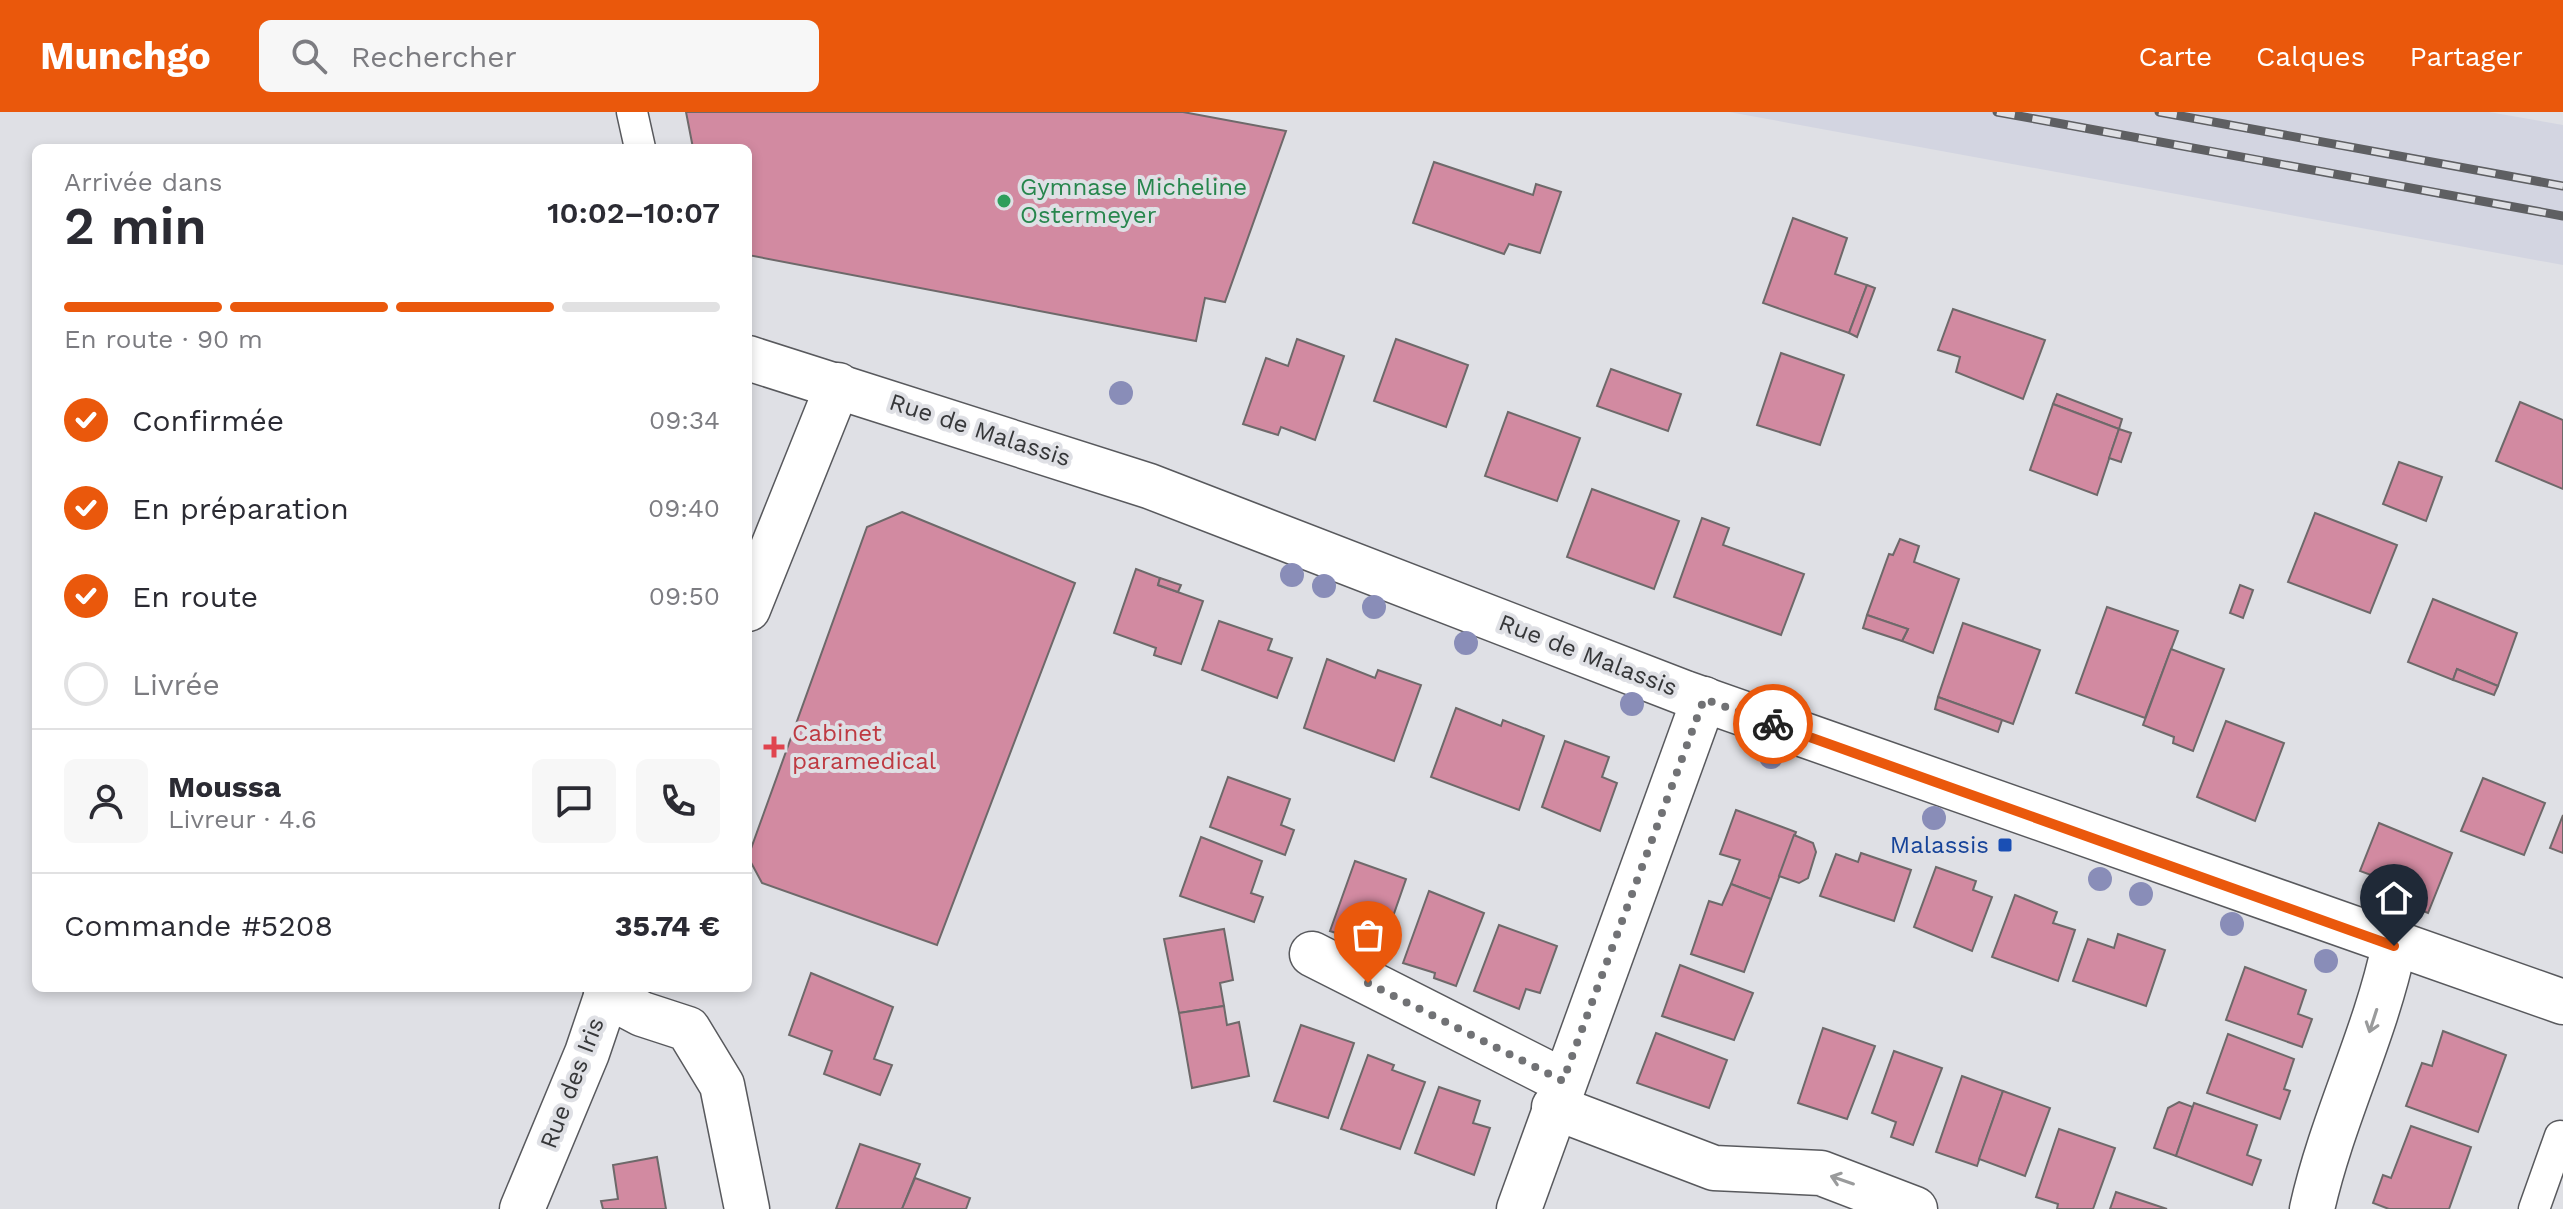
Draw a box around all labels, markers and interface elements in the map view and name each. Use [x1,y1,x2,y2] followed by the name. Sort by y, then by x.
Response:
[259,20,819,92] search box
[40,34,211,78] text: Munchgo
[287,34,331,78] icon: search
[351,39,517,74] text: Rechercher
[2139,40,2212,73] text: Carte
[2256,40,2365,73] text: Calques
[2409,40,2523,73] text: Partager
[64,167,223,197] text: Arrivée dans
[1020,173,1247,229] place label: Gymnase Micheline Ostermeyer
[995,192,1013,210] marker: Gymnase Micheline Ostermeyer
[547,195,720,230] text: 10:02–10:07
[64,196,207,257] text: 2 min
[64,324,263,354] text: En route · 90 m
[886,388,1074,472] street label: Rue de Malassis
[64,398,108,442] icon: check
[132,403,284,438] text: Confirmée
[649,405,720,435] text: 09:34
[64,486,108,530] icon: check
[132,491,349,526] text: En préparation
[648,493,720,523] text: 09:40
[64,574,108,618] icon: check
[132,579,258,614] text: En route
[649,581,720,611] text: 09:50
[1495,608,1681,702] street label: Rue de Malassis
[132,667,220,702] text: Livrée
[1733,684,1813,764] courier
[1751,702,1795,746] icon: bike
[792,719,937,775] place label: Cabinet paramedical
[763,736,785,758] marker: Cabinet paramedical
[64,759,148,843] button: person
[532,759,616,843] button: chat
[636,759,720,843] button: phone
[168,769,281,804] text: Moussa
[168,804,317,834] text: Livreur · 4.6
[1890,831,1989,859] place label: Malassis
[1996,836,2014,854] marker: Malassis
[2360,864,2428,946] pin
[2372,876,2416,920] icon: home
[1334,901,1402,983] pin
[64,908,333,943] text: Commande #5208
[615,908,720,943] text: 35.74 €
[1346,913,1390,957] icon: bag
[2365,1008,2379,1033] one-way arrow
[534,1014,610,1152] street label: Rue des Iris
[1830,1172,1855,1187] one-way arrow

